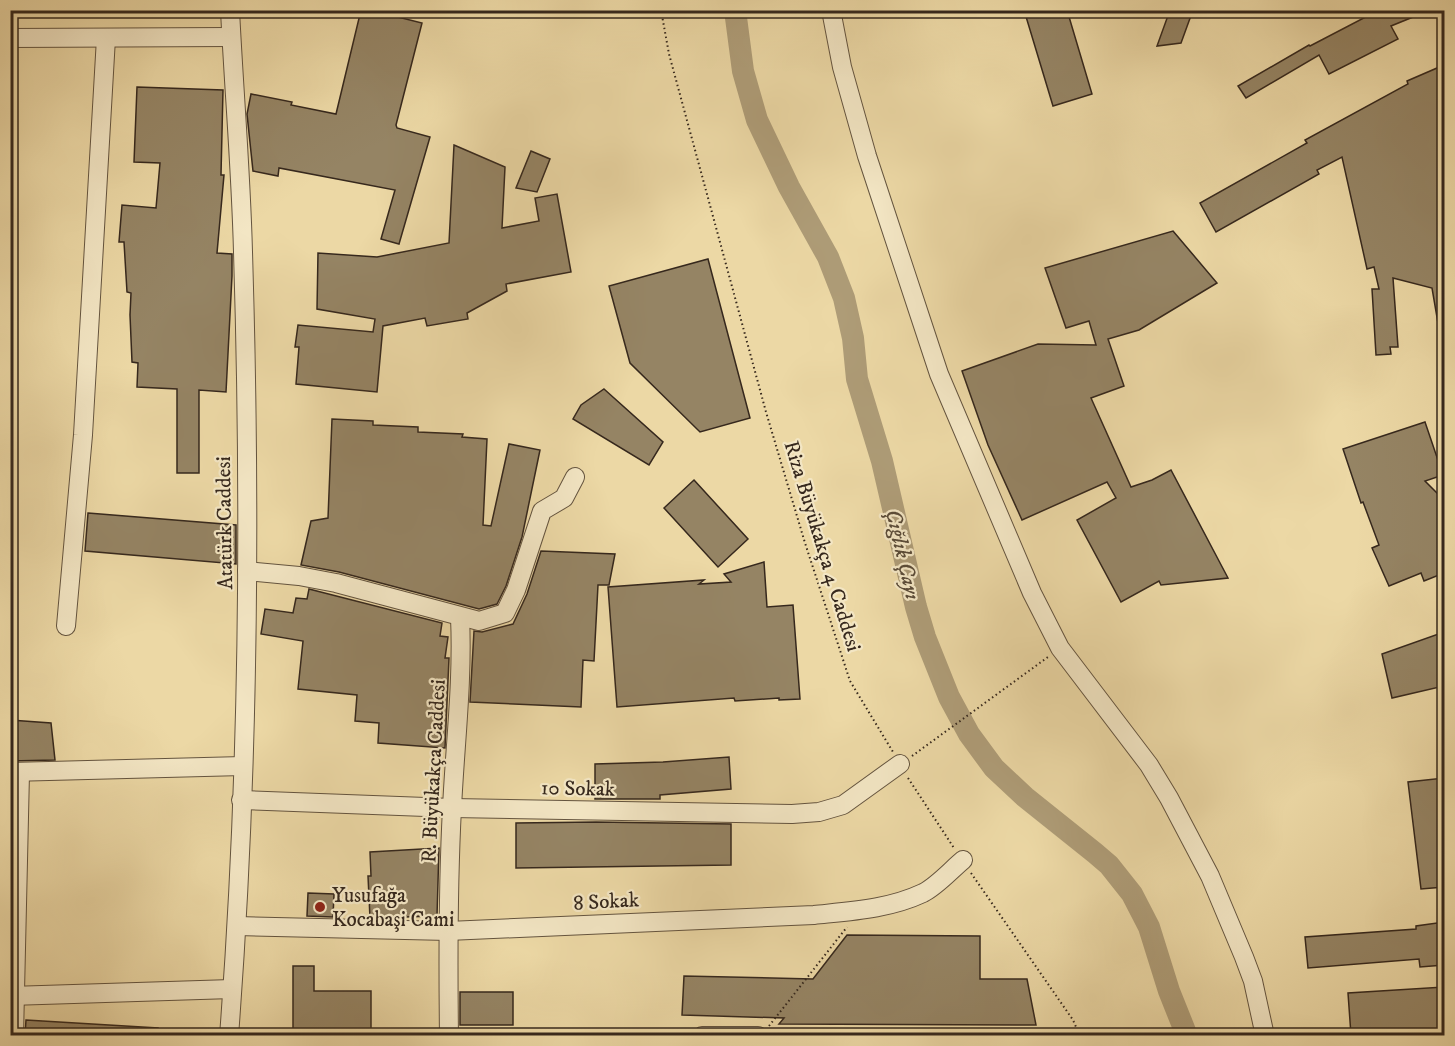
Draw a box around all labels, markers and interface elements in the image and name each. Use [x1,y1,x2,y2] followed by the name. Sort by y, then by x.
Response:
[778,438,866,655] street label: Riza Büyükakça 4 Caddesi
[211,456,239,590] street label: Atatürk Caddesi
[879,506,926,602] water label: Çığlık Çayı
[416,679,452,864] street label: R. Büyükakça Caddesi
[541,775,616,803] street label: 10 Sokak
[332,883,454,933] place label: Yusufağa Kocabaşi Cami
[572,887,640,917] street label: 8 Sokak
[313,900,327,914] marker: Yusufağa Kocabaşi Cami

